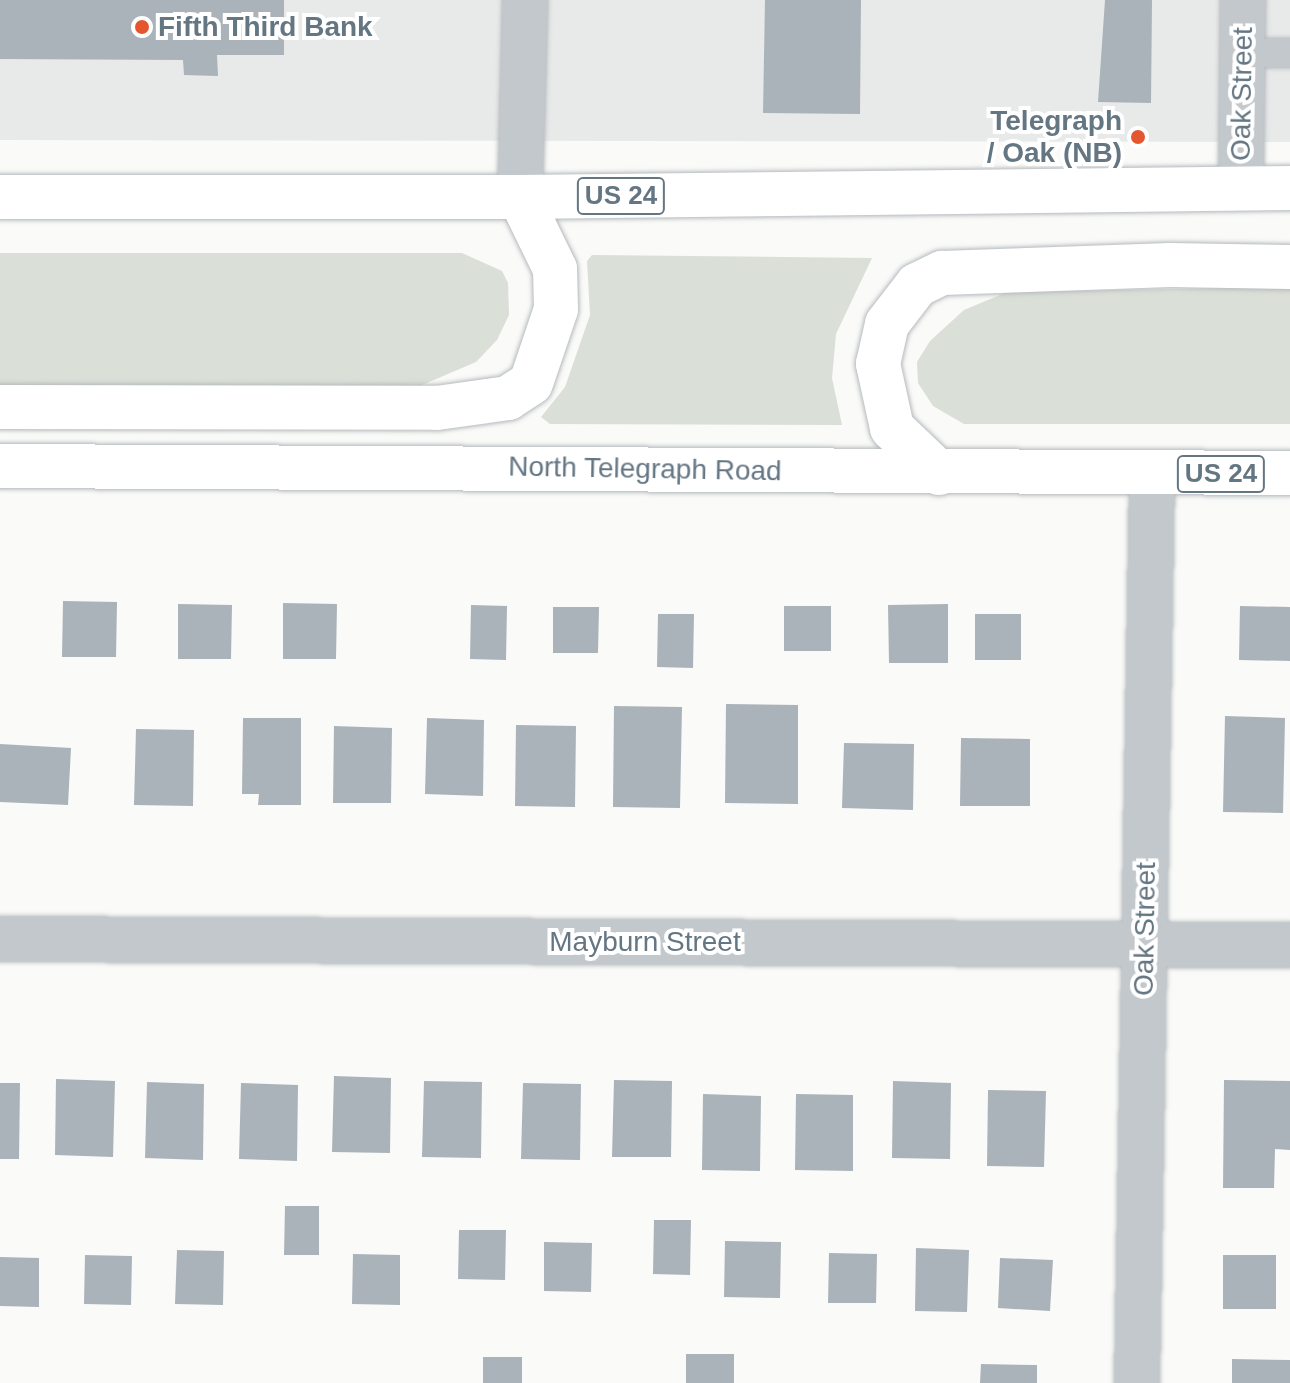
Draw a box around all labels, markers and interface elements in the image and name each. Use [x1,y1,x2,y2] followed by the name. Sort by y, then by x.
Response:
[158,10,373,44] place label: Fifth Third Bank
[133,18,151,36] marker: Fifth Third Bank
[1224,27,1260,161] street label: Oak Street
[987,104,1122,170] place label: Telegraph / Oak (NB)
[1129,128,1147,146] marker: Telegraph / Oak (NB)
[575,174,667,218] road number: US 24
[508,450,782,488] street label: North Telegraph Road
[1175,452,1267,496] road number: US 24
[1127,862,1163,996] street label: Oak Street
[549,925,741,959] street label: Mayburn Street

